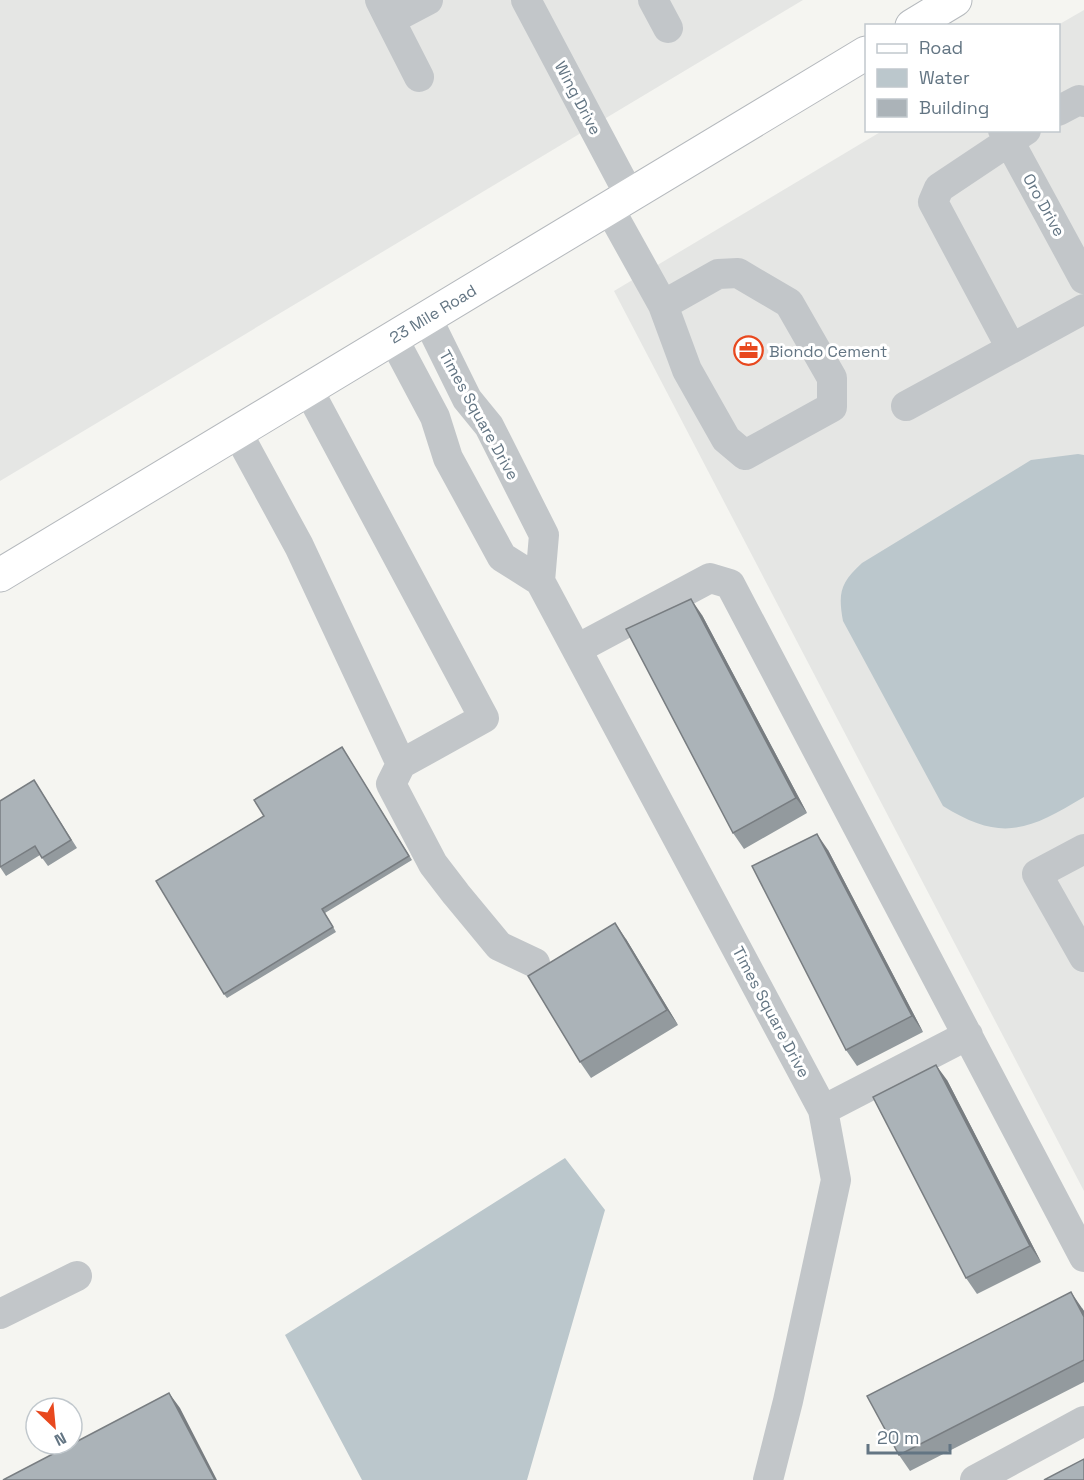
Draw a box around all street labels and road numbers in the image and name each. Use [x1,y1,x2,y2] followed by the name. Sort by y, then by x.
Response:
[550,58,606,138] street label: Wing Drive
[1018,170,1070,240] street label: Oro Drive
[386,280,480,348] street label: 23 Mile Road
[434,346,524,484] street label: Times Square Drive
[728,943,814,1081] street label: Times Square Drive

